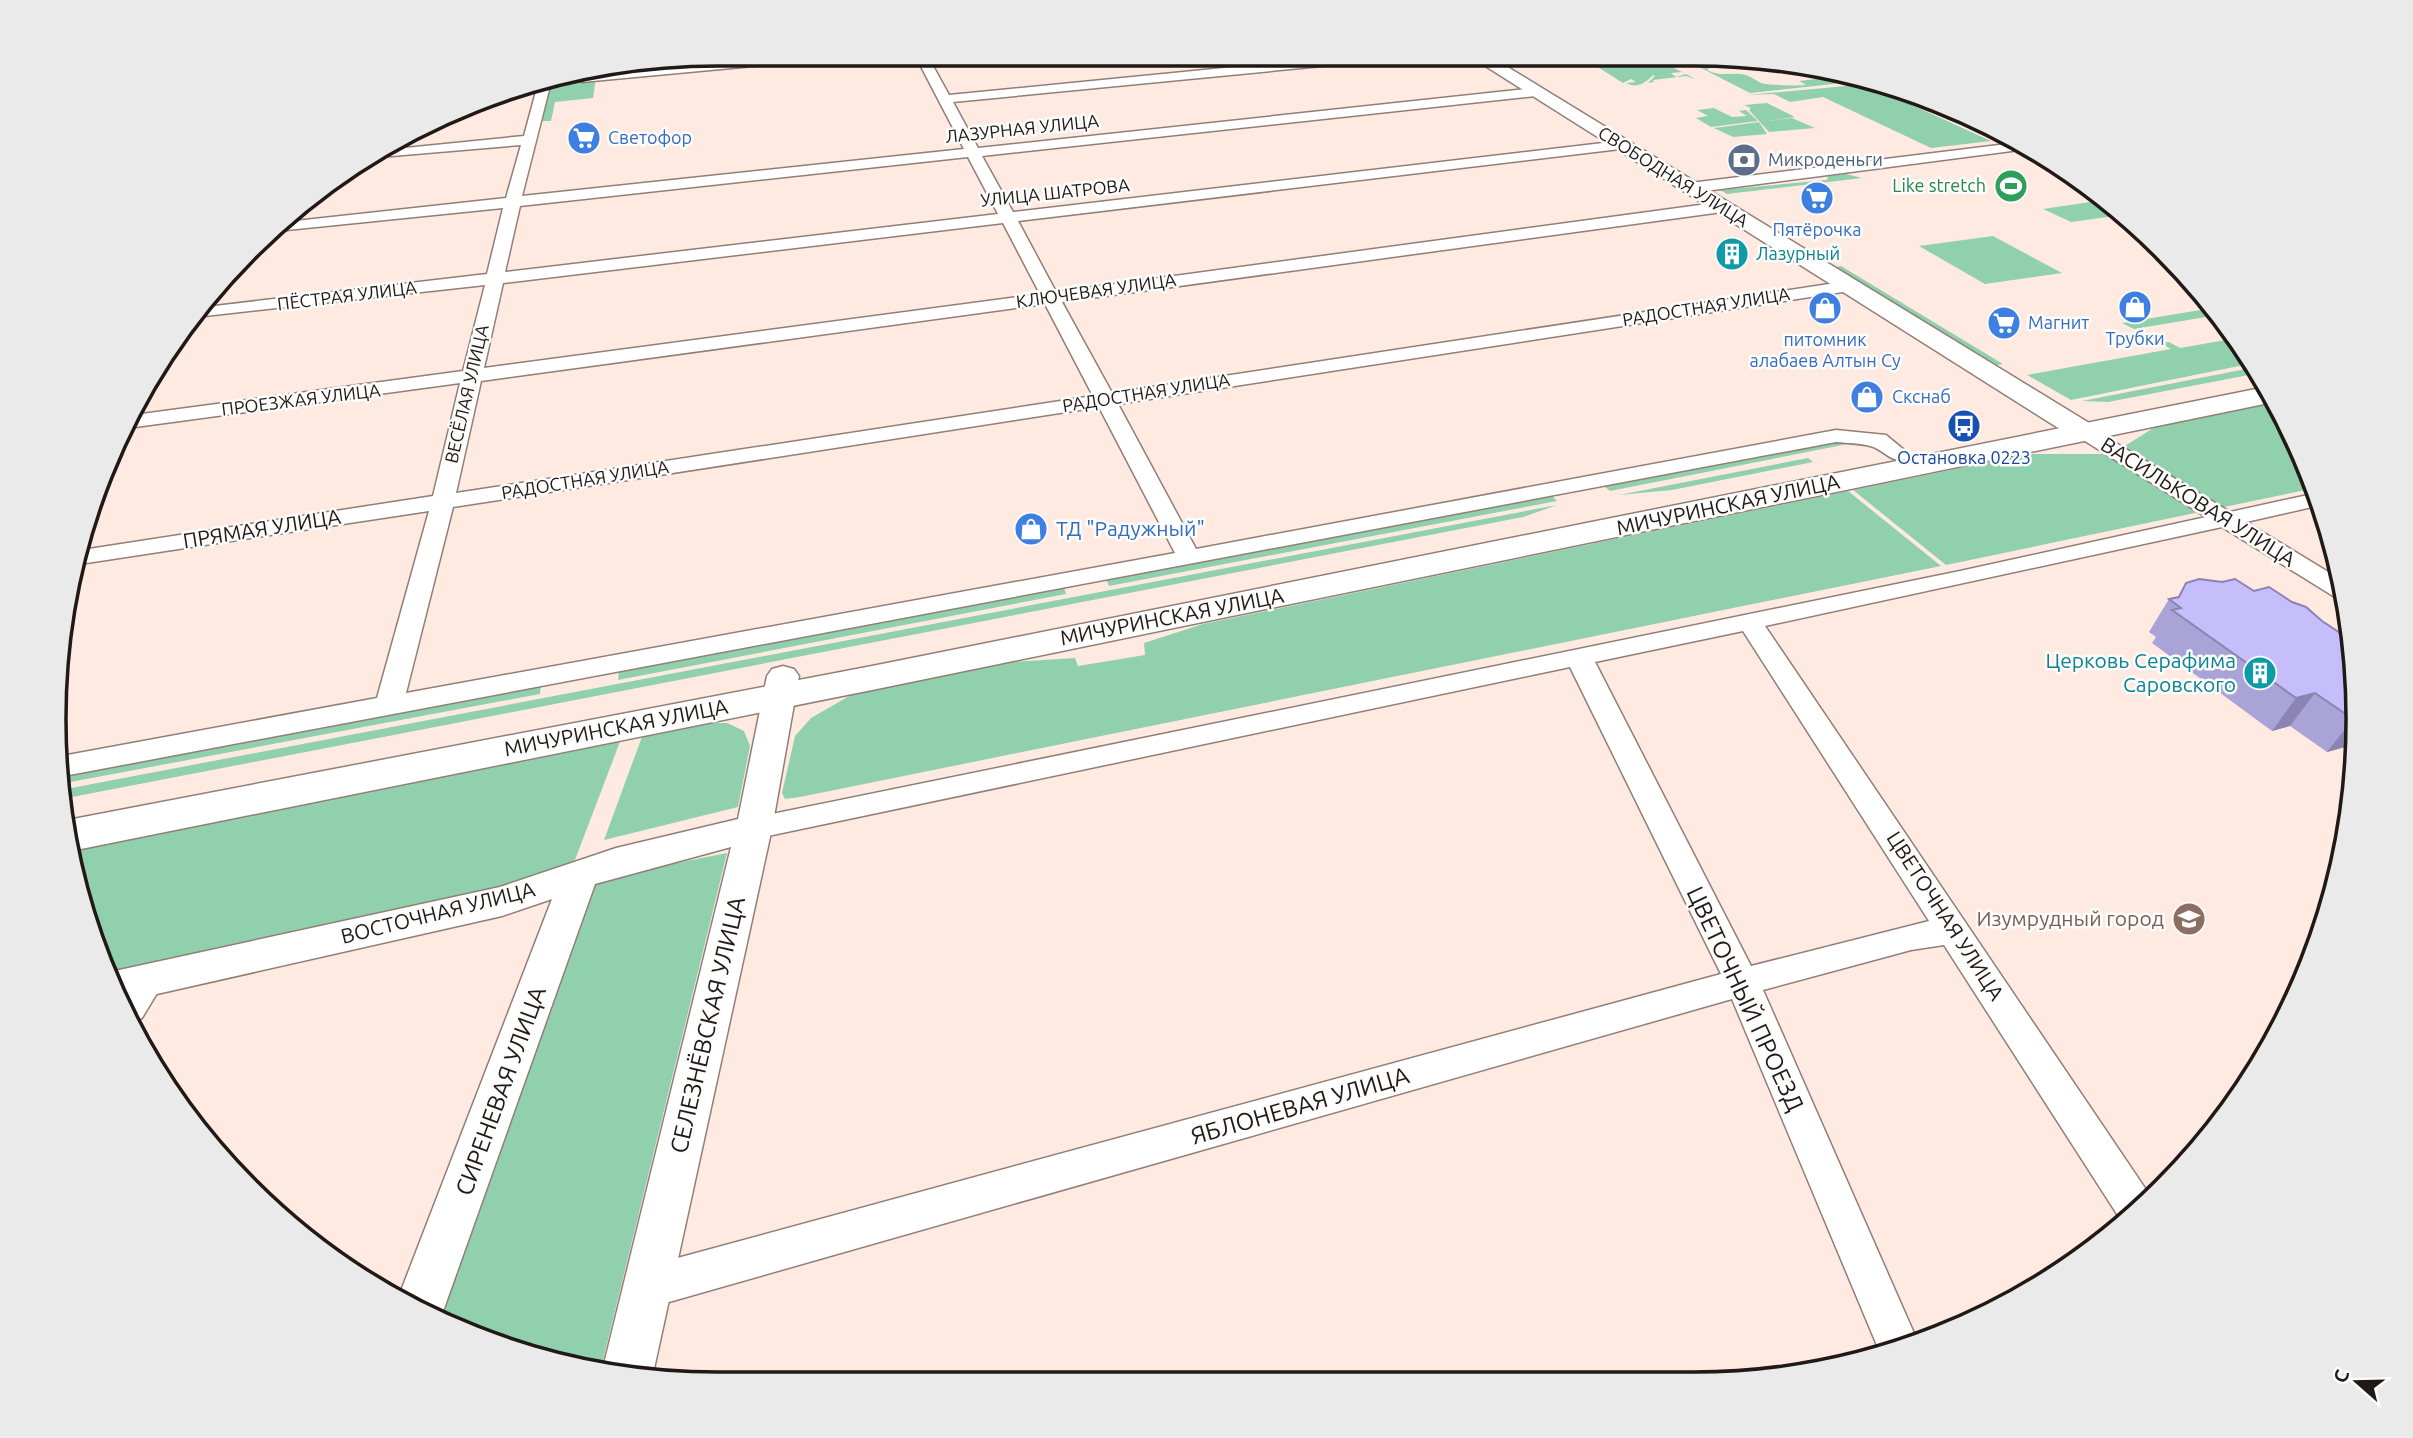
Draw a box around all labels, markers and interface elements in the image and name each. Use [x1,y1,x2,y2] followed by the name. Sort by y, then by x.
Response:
[944,110,1100,146] street label: ЛАЗУРНАЯ УЛИЦА
[565,119,603,157] supermarket icon: Светофор
[1595,122,1752,231] street label: СВОБОДНАЯ УЛИЦА
[608,127,692,147] place label: Светофор
[1725,141,1763,179] bank icon: Микроденьги
[1768,149,1883,169] place label: Микроденьги
[1992,167,2030,205] sports icon: Like stretch
[979,174,1131,210] street label: УЛИЦА ШАТРОВА
[1892,175,1986,195] place label: Like stretch
[1798,179,1836,217] supermarket icon: Пятёрочка
[1772,219,1862,239] place label: Пятёрочка
[1713,235,1751,273] building icon: Лазурный
[1756,243,1840,263] place label: Лазурный
[1015,269,1177,311] street label: КЛЮЧЕВАЯ УЛИЦА
[276,276,418,313] street label: ПЁСТРАЯ УЛИЦА
[1621,283,1791,329] street label: РАДОСТНАЯ УЛИЦА
[2116,288,2154,326] shop icon: Трубки
[1806,289,1844,327] shop icon: питомник алабаев Алтын Су
[1985,304,2023,342] supermarket icon: Магнит
[2028,312,2089,332] place label: Магнит
[440,322,492,465] street label: ВЕСЁЛАЯ УЛИЦА
[2105,328,2165,348] place label: Трубки
[1749,329,1901,370] place label: питомник алабаев Алтын Су
[1061,369,1231,415] street label: РАДОСТНАЯ УЛИЦА
[1848,378,1886,416] shop icon: Скснаб
[220,379,382,419] street label: ПРОЕЗЖАЯ УЛИЦА
[1892,386,1951,406] place label: Скснаб
[1945,407,1983,445] bus stop icon: Остановка 0223
[2097,431,2300,571] street label: ВАСИЛЬКОВАЯ УЛИЦА
[1897,447,2031,467] place label: Остановка 0223
[500,456,670,502] street label: РАДОСТНАЯ УЛИЦА
[1614,469,1842,539] street label: МИЧУРИНСКАЯ УЛИЦА
[181,504,343,552] street label: ПРЯМАЯ УЛИЦА
[1012,510,1050,548] shop icon: ТД "Радужный"
[1056,516,1205,540] place label: ТД "Радужный"
[1058,582,1286,650] street label: МИЧУРИНСКАЯ УЛИЦА
[2045,648,2236,696] place label: Церковь Серафима Саровского
[2241,654,2279,692] building icon: Церковь Серафима Саровского
[502,693,730,761] street label: МИЧУРИНСКАЯ УЛИЦА
[1882,827,2010,1005] street label: ЦВЕТОЧНАЯ УЛИЦА
[338,876,538,948] street label: ВОСТОЧНАЯ УЛИЦА
[1682,882,1810,1115] street label: ЦВЕТОЧНЫЙ ПРОЕЗД
[665,893,750,1156] street label: СЕЛЕЗНЁВСКАЯ УЛИЦА
[2170,900,2208,938] school or university icon: Изумрудный город
[1976,906,2164,930] place label: Изумрудный город
[450,982,551,1199] street label: СИРЕНЕВАЯ УЛИЦА
[1188,1061,1413,1150] street label: ЯБЛОНЕВАЯ УЛИЦА
[2322,1347,2392,1417] north arrow
[2329,1367,2353,1386] text: С

